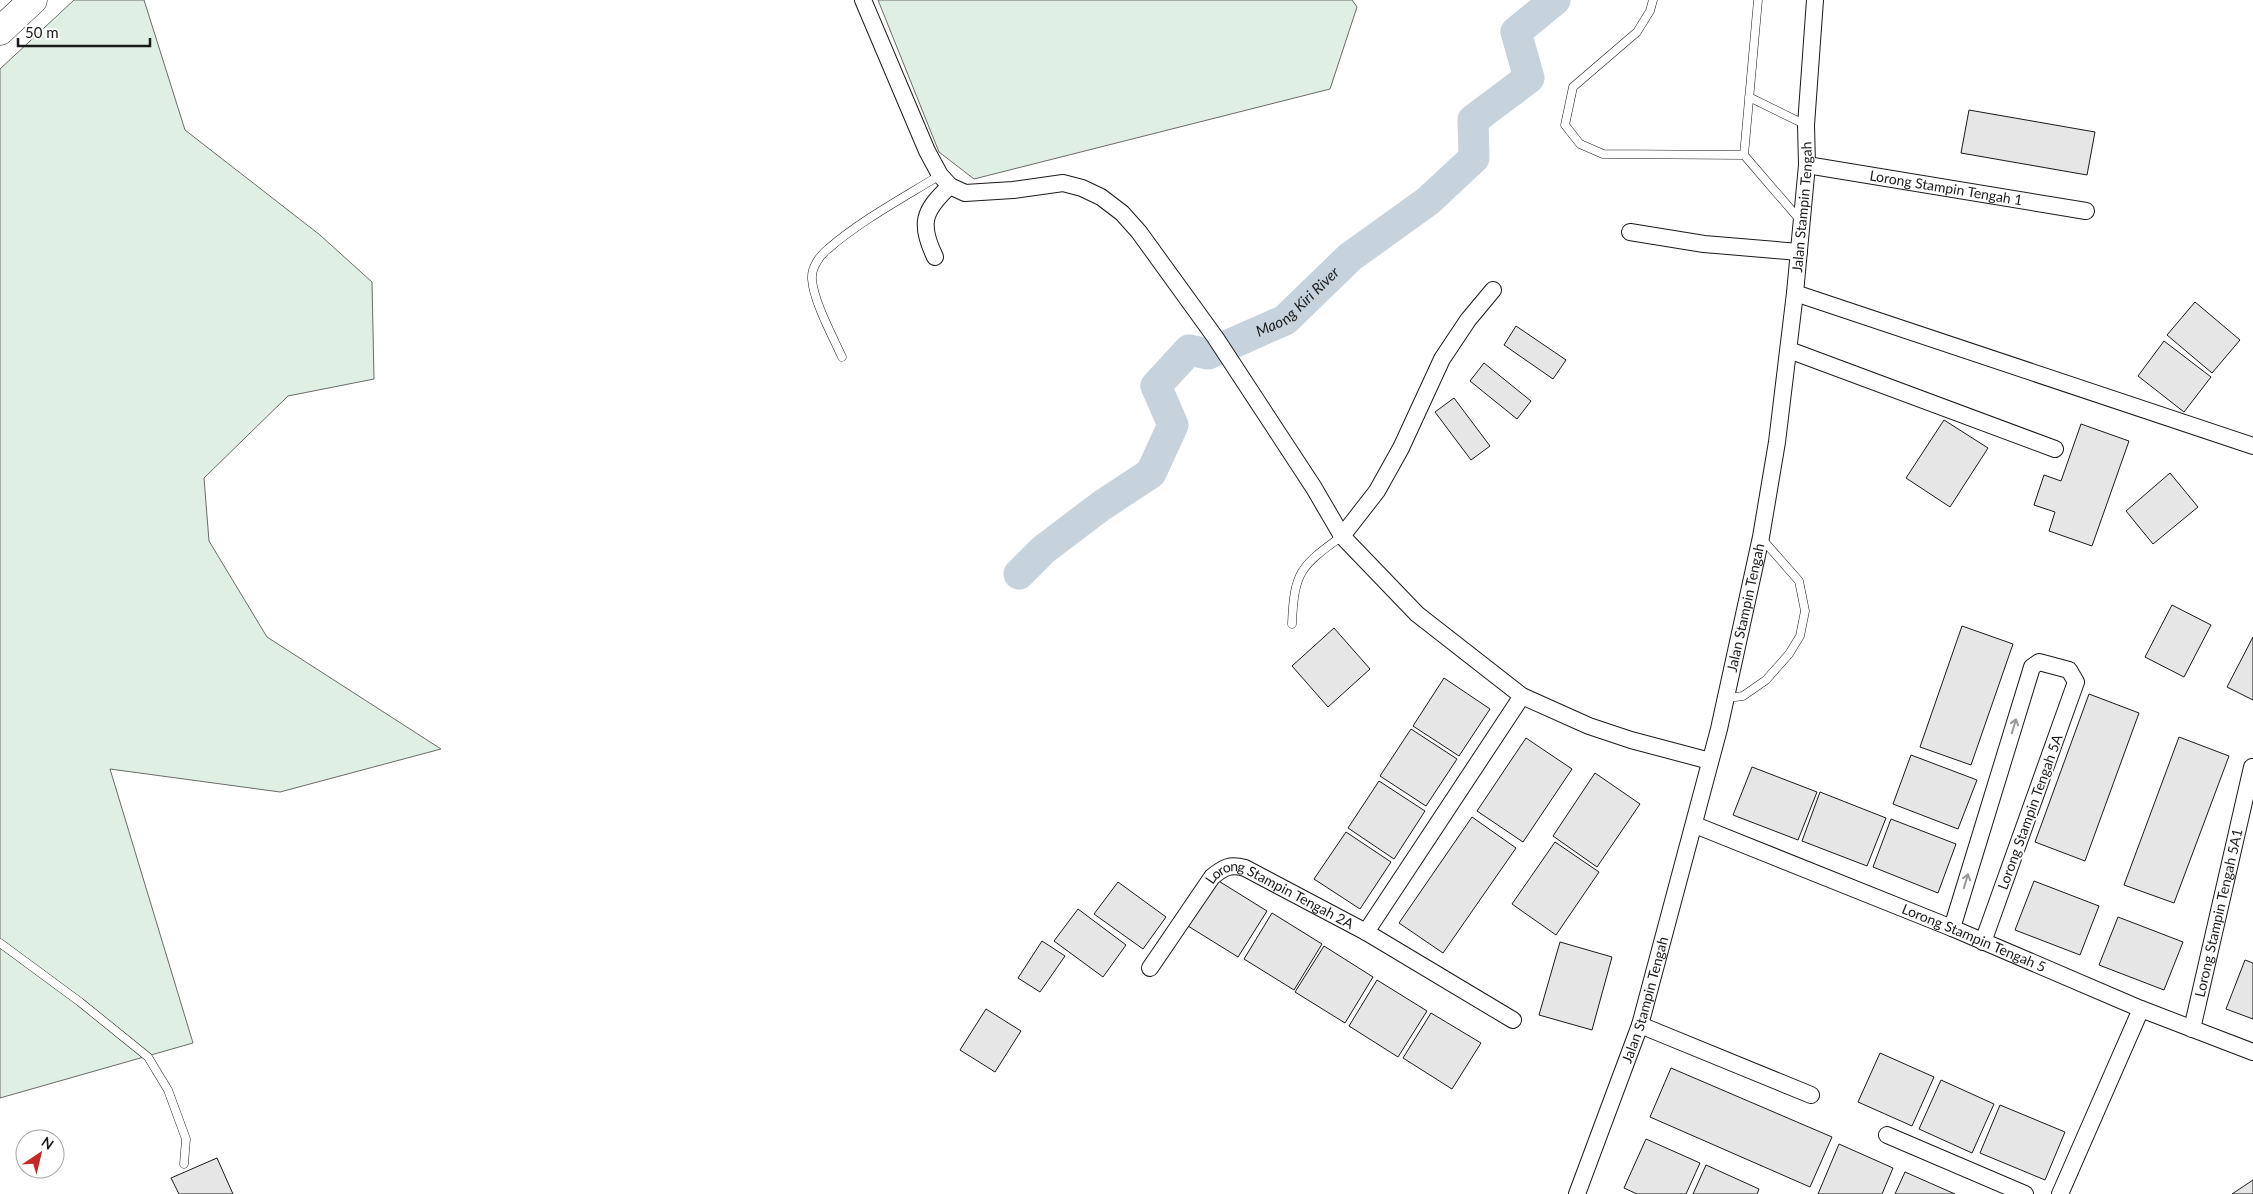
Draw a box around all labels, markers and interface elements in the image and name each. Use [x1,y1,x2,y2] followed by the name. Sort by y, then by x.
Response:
[18,15,150,47] scale bar
[25,23,59,41] text: 50 m
[1788,141,1815,273] street label: Jalan Stampin Tengah
[1869,166,2024,208] street label: Lorong Stampin Tengah 1
[1253,262,1343,340] water label: Maong Kiri River
[1723,542,1767,673] street label: Jalan Stampin Tengah
[2009,718,2019,734] one-way arrow
[1993,731,2066,892] street label: Lorong Stampin Tengah 5A
[2191,827,2246,999] street label: Lorong Stampin Tengah 5A1
[1201,857,1357,932] street label: Lorong Stampin Tengah 2A
[1962,874,1971,889] one-way arrow
[1900,900,2049,975] street label: Lorong Stampin Tengah 5
[1618,935,1671,1065] street label: Jalan Stampin Tengah
[15,1129,65,1179] north arrow
[38,1133,57,1153] text: N

